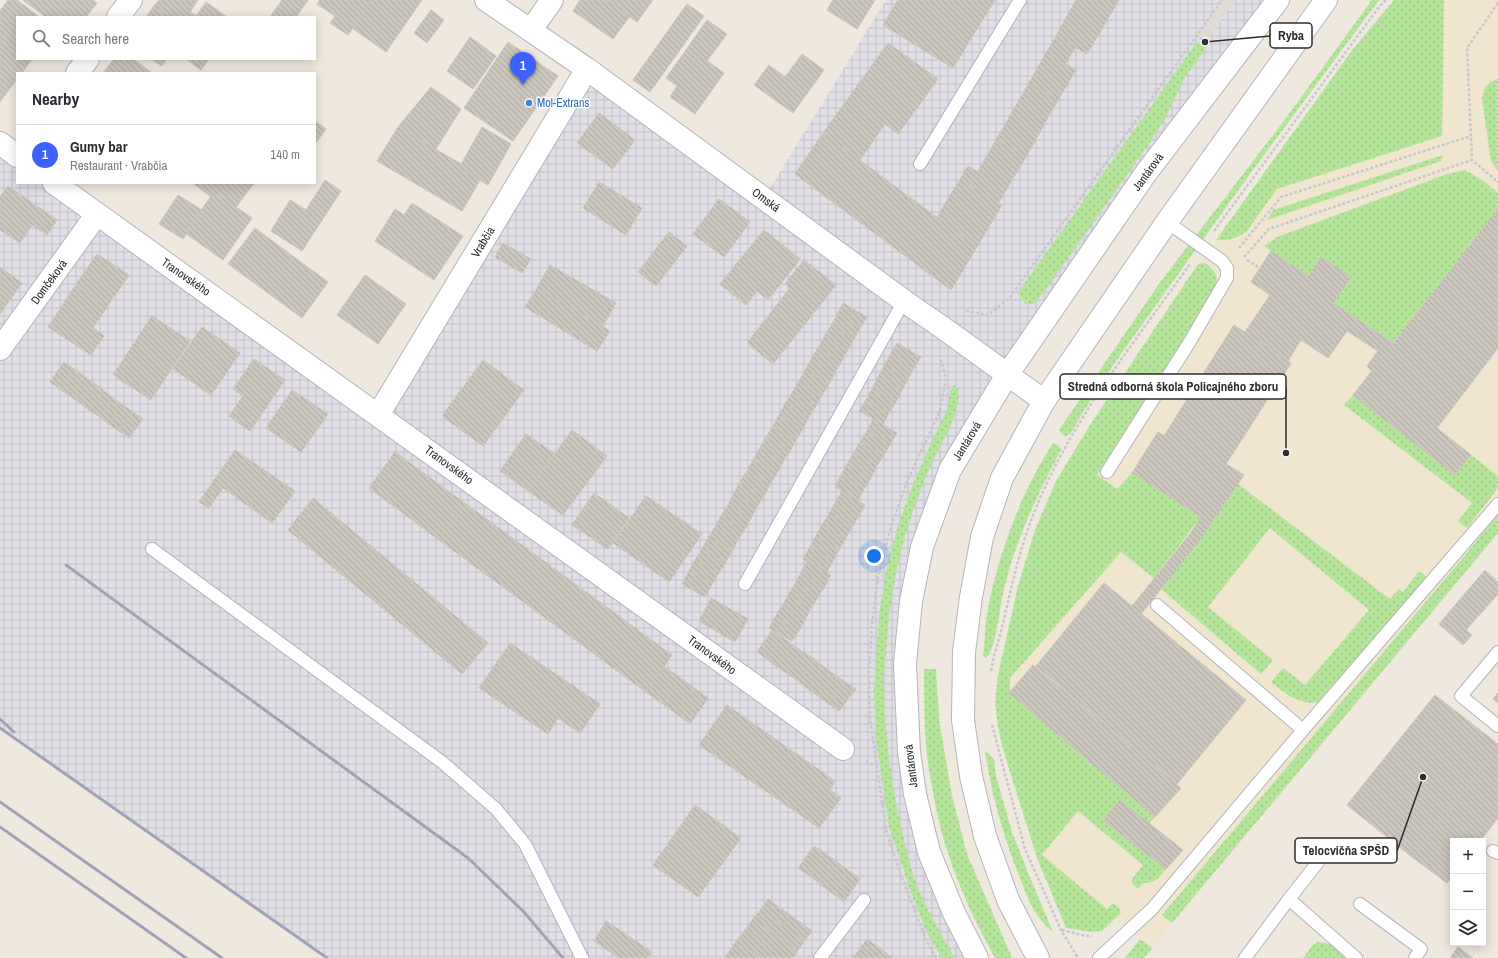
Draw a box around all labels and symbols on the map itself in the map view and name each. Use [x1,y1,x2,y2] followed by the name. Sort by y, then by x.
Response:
[1270,23,1312,48] callout: Ryba
[1278,27,1304,44] text: Ryba
[510,52,536,85] pin: 1
[537,95,590,111] place label: Mol-Extrans
[524,98,534,108] marker: Mol-Extrans
[1129,149,1167,194] street label: Jantárová
[749,184,784,216] street label: Omská
[467,223,499,261] street label: Vrabčia
[158,254,214,300] street label: Tranovského
[27,256,71,308] street label: Domčeková
[1060,374,1286,399] callout: Stredná odborná škola Policajného zboru
[1068,378,1278,395] text: Stredná odborná škola Policajného zboru
[949,418,985,464] street label: Jantárová
[421,442,477,488] street label: Tranovského
[864,546,884,566] your location
[684,632,740,678] street label: Tranovského
[900,743,922,788] street label: Jantárová
[1295,838,1397,863] callout: Telocvičňa SPŠD
[1303,842,1389,859] text: Telocvičňa SPŠD

